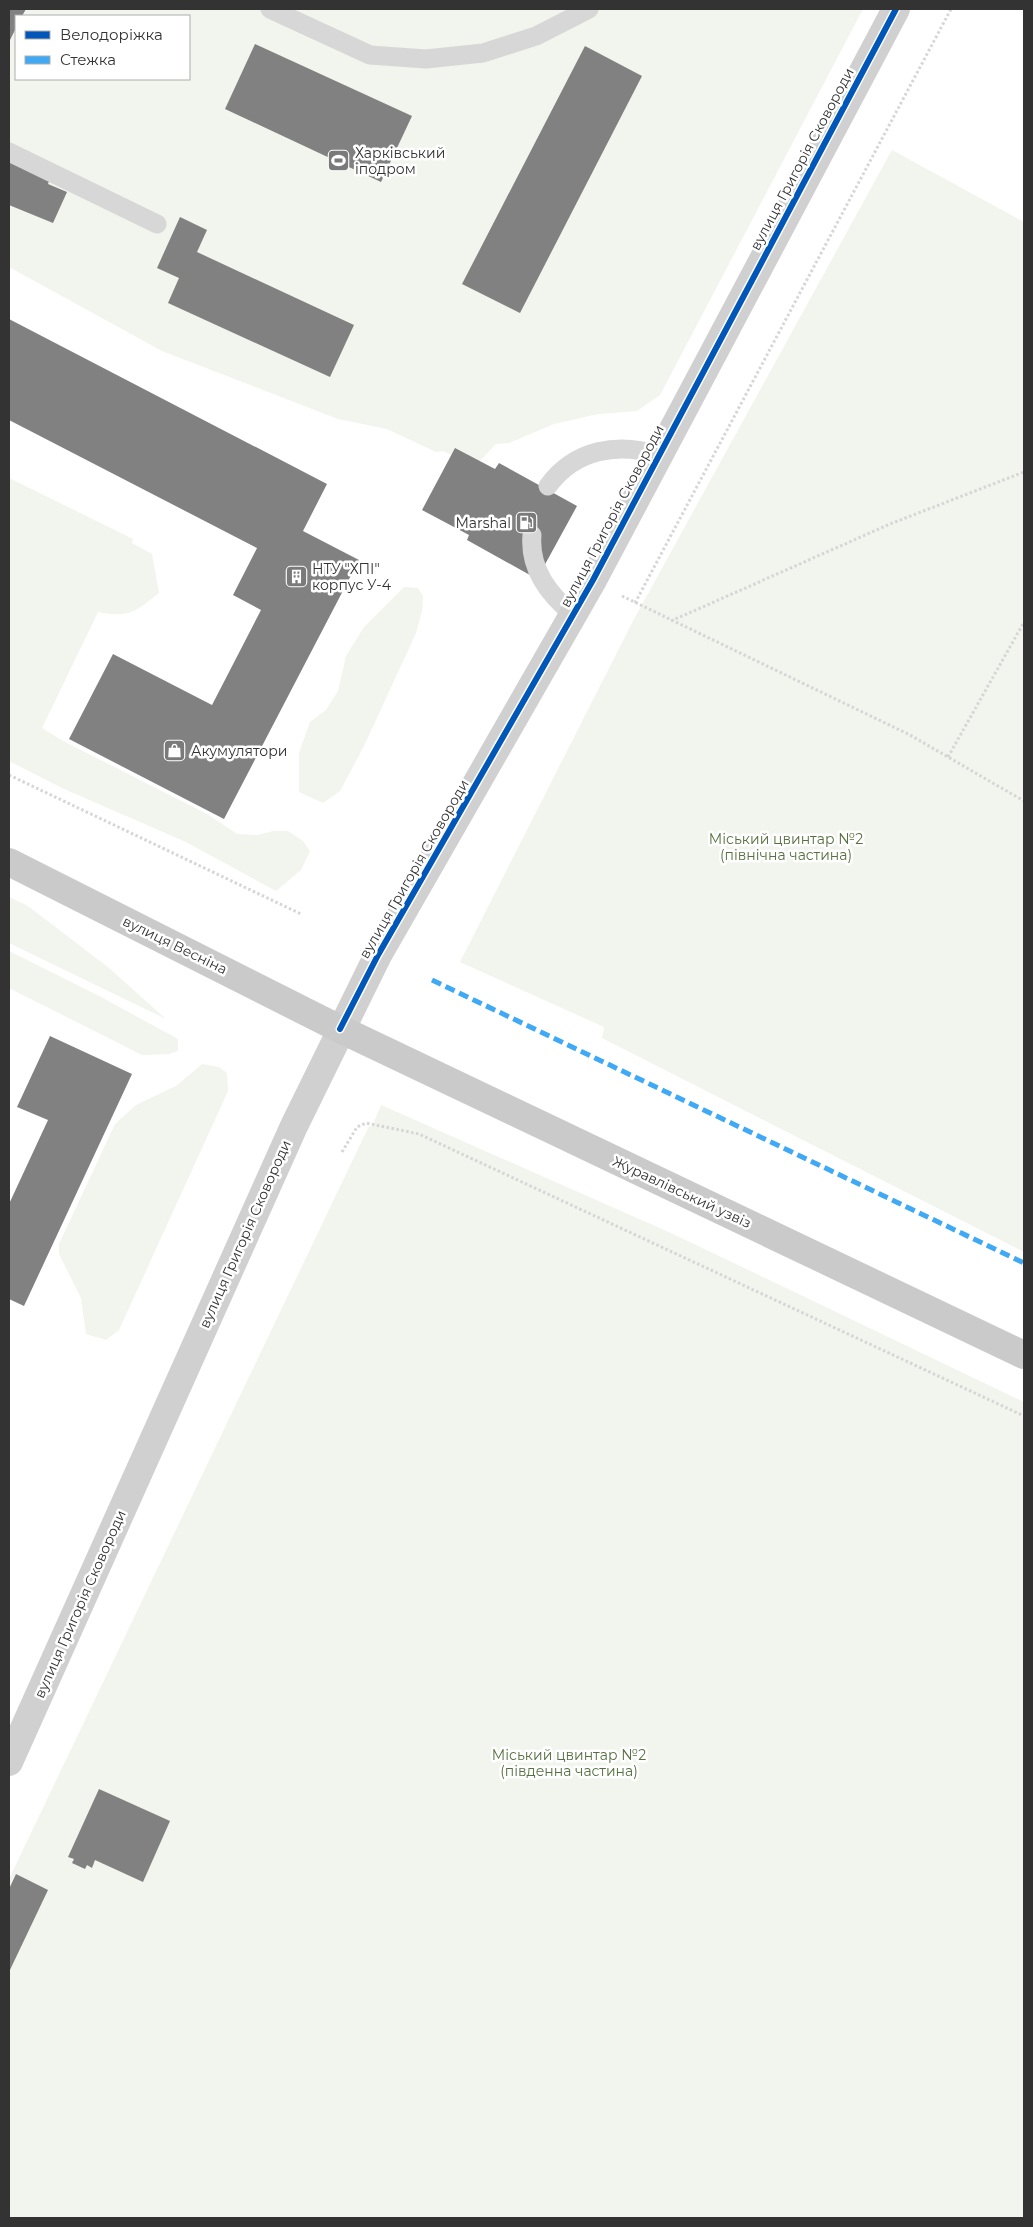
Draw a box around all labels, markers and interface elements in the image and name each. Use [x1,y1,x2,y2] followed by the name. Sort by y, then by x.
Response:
[15,15,190,80] legend
[60,25,163,44] text: Велодоріжка
[60,50,116,69] text: Стежка
[746,65,858,253] street label: вулиця Григорія Сковороди
[355,144,445,178] place label: Харківський іподром
[327,149,351,173] sports icon: Харківський іподром
[556,422,668,610] street label: вулиця Григорія Сковороди
[515,511,539,535] fuel station icon: Marshal
[455,514,511,532] place label: Marshal
[312,560,392,594] place label: НТУ "ХПІ" корпус У-4
[284,565,308,589] building icon: НТУ "ХПІ" корпус У-4
[163,739,187,763] shop icon: Акумулятори
[191,742,287,760] place label: Акумулятори
[355,776,473,962] street label: вулиця Григорія Сковороди
[709,830,863,864] park label: Міський цвинтар №2 (північна частина)
[120,912,230,978] street label: вулиця Весніна
[195,1137,295,1331] street label: вулиця Григорія Сковороди
[610,1152,754,1232] street label: Журавлівський узвіз
[30,1507,130,1701] street label: вулиця Григорія Сковороди
[492,1746,646,1780] park label: Міський цвинтар №2 (південна частина)

